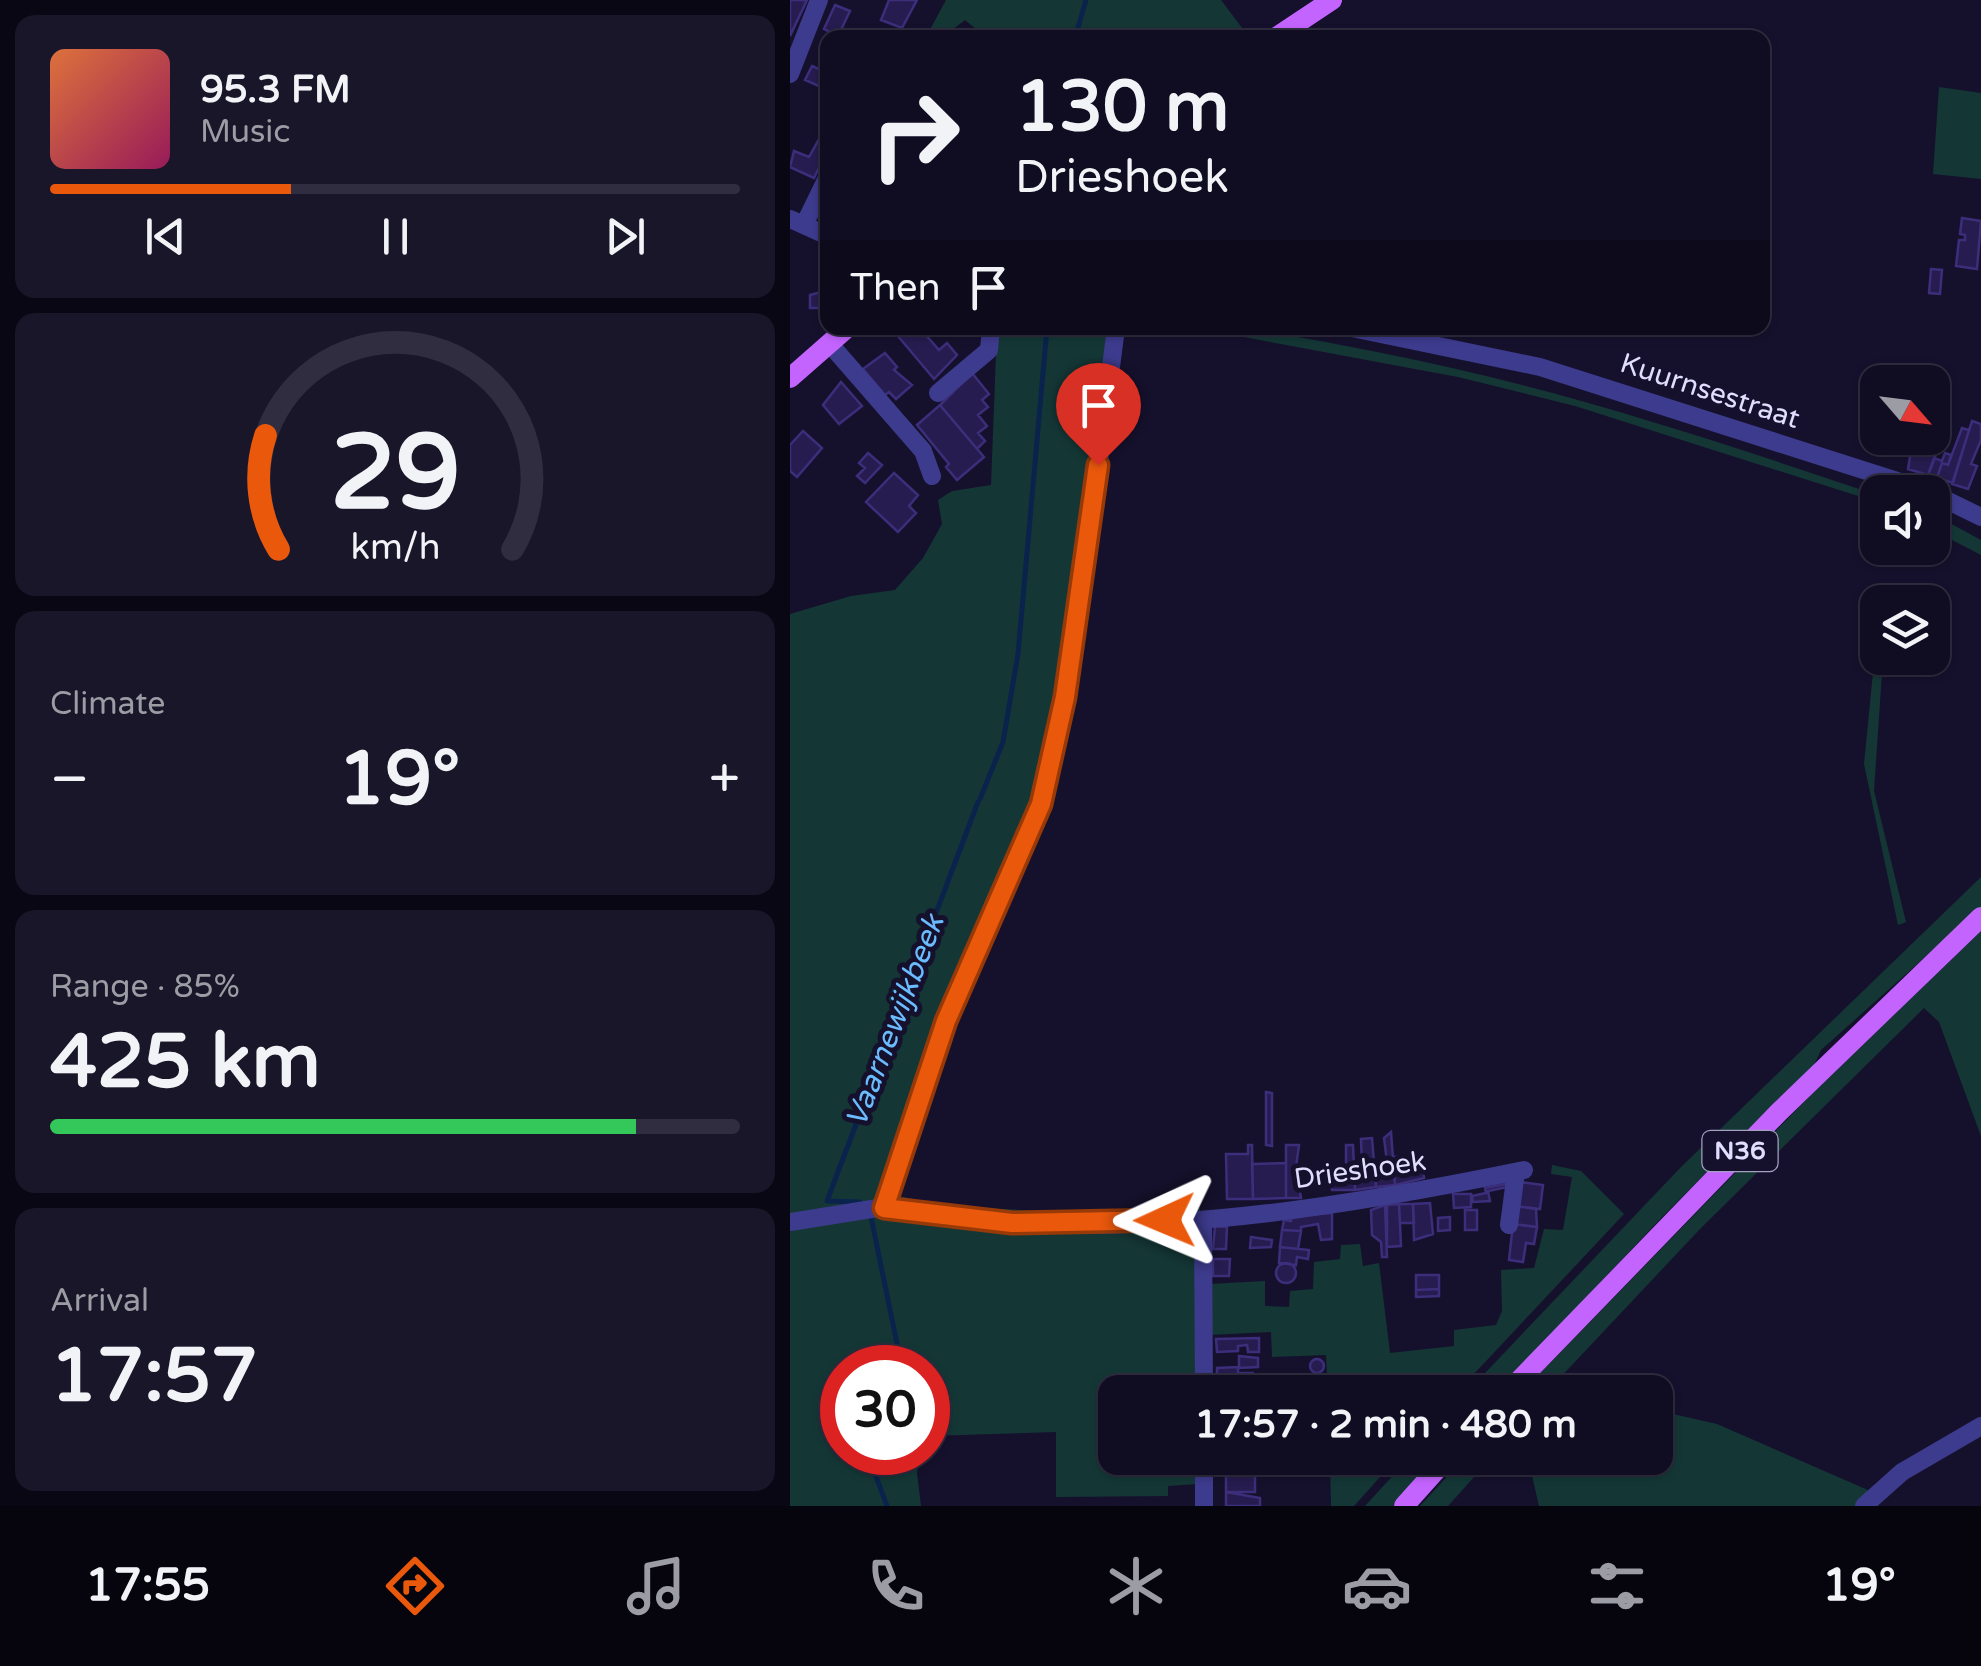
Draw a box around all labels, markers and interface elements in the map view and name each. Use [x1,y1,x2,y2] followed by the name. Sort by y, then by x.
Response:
[1015,66,1229,150] text: 130 m
[200,67,351,113] text: 95.3 FM
[850,70,980,200] icon: right
[200,113,290,151] text: Music
[1015,151,1229,205] text: Drieshoek
[138,209,193,264] icon: previous
[368,209,423,264] icon: pause
[598,209,653,264] icon: next
[961,260,1016,315] icon: arrive
[850,265,941,311] text: Then
[1616,346,1804,436] street label: Kuurnsestraat
[1056,363,1141,466] pin
[1860,365,1950,455] north arrow
[1860,365,1950,675] map controls
[1071,378,1126,433] icon: arrive
[330,412,460,537] text: 29
[1860,475,1950,565] button: sound
[350,526,440,569] text: km/h
[1860,585,1950,675] button: layers
[50,685,165,723] text: Climate
[338,734,460,824] text: 19°
[50,747,89,813] text: −
[709,747,740,813] text: +
[838,907,953,1132] water label: Vaarnewijkbeek
[50,968,240,1006] text: Range · 85%
[50,1017,321,1107] text: 425 km
[1702,1131,1778,1171] road number: N36
[1292,1144,1428,1196] street label: Drieshoek
[1113,1168,1217,1272] position arrow
[50,1282,149,1320] text: Arrival
[50,1331,258,1421] text: 17:57
[820,1345,950,1475] speed limit sign: 30
[1194,1402,1577,1448] text: 17:57 · 2 min · 480 m
[380,1551,450,1621] icon: directions
[621,1551,691,1621] icon: music
[861,1551,931,1621] icon: phone
[1101,1551,1171,1621] icon: climate
[1342,1551,1412,1621] icon: car
[1582,1551,1652,1621] icon: filters
[85,1559,210,1613] text: 17:55
[1822,1559,1896,1613] text: 19°

